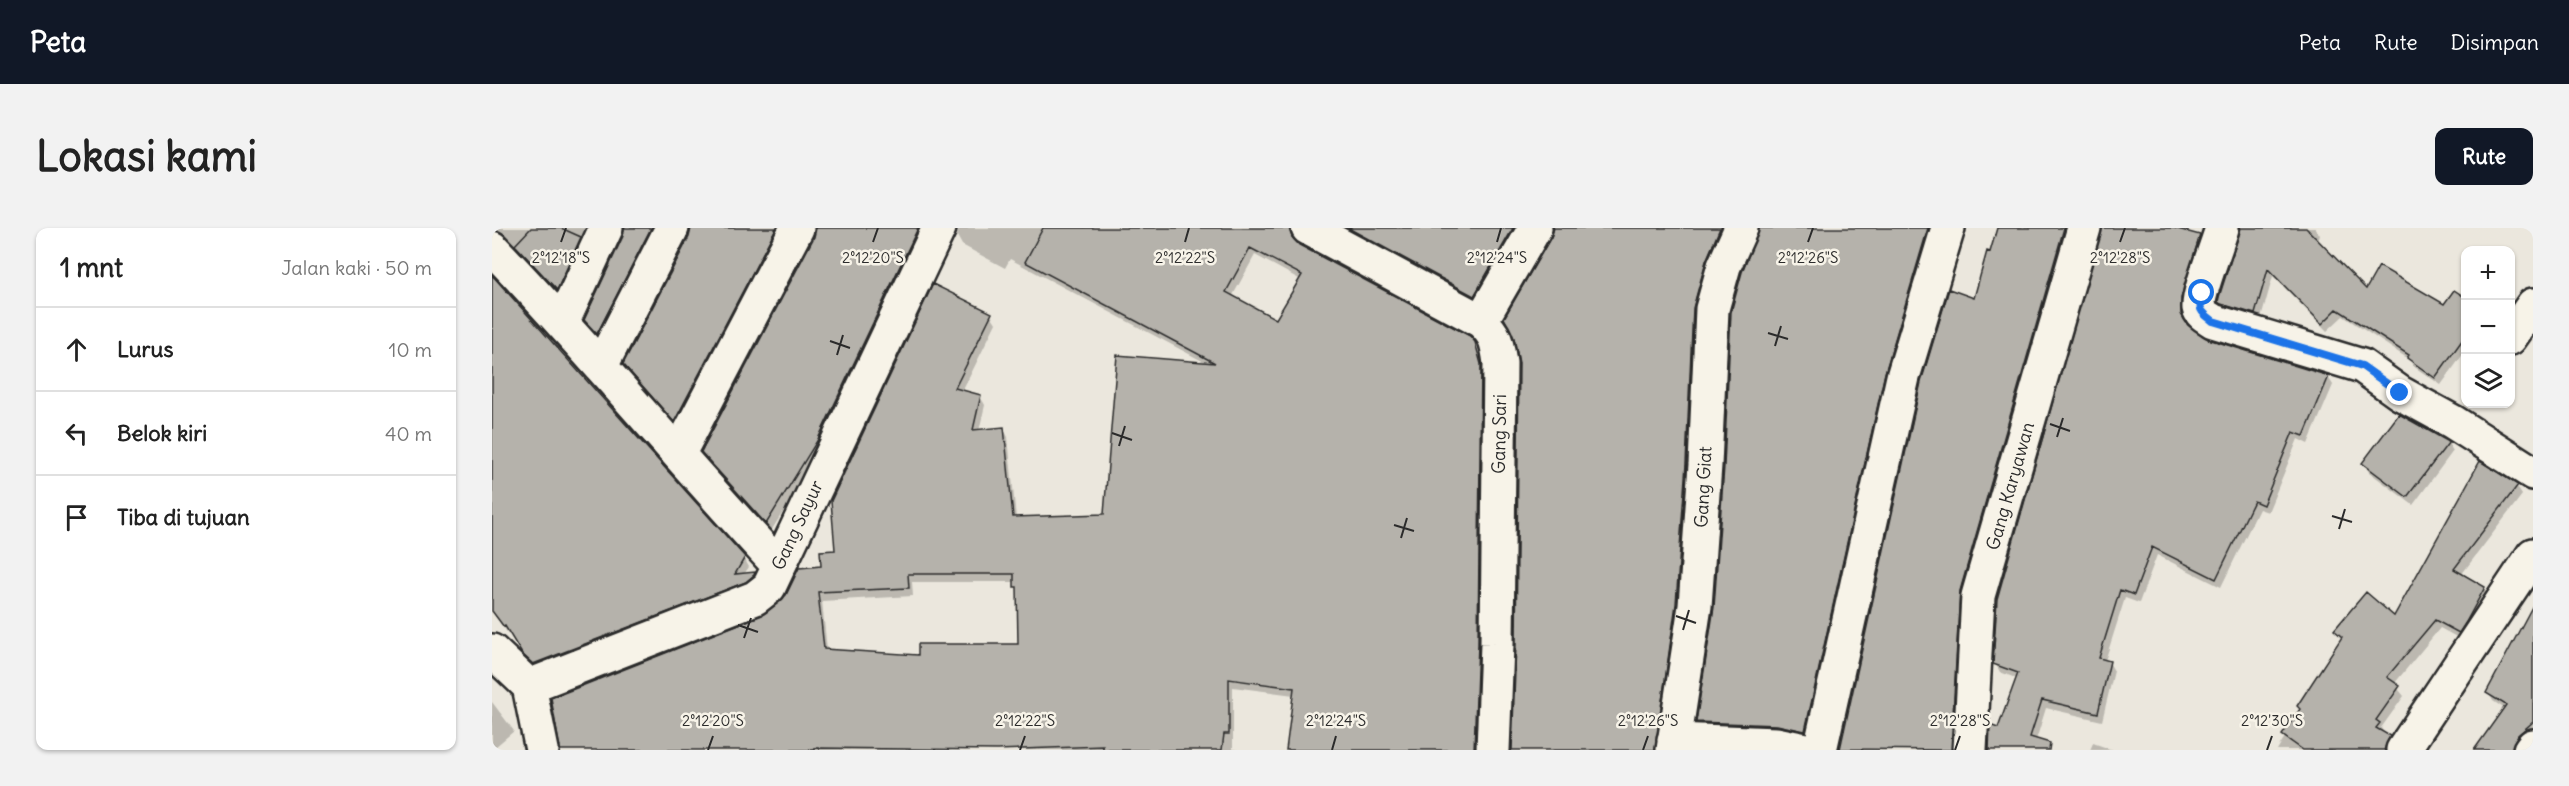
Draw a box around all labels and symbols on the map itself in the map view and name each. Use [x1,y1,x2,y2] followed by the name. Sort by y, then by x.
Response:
[532,248,590,267] text: 2°12'18"S
[842,248,904,267] text: 2°12'20"S
[1155,248,1215,267] text: 2°12'22"S
[1467,248,1527,267] text: 2°12'24"S
[1778,248,1838,267] text: 2°12'26"S
[2090,248,2150,267] text: 2°12'28"S
[2188,279,2214,305] route start
[2386,379,2412,405] route end
[1487,394,1511,474] street label: Gang Sari
[1981,419,2039,553] street label: Gang Karyawan
[1689,446,1717,528] street label: Gang Giat
[766,476,828,574] street label: Gang Sayur
[682,711,744,730] text: 2°12'20"S
[995,711,1055,730] text: 2°12'22"S
[1306,711,1366,730] text: 2°12'24"S
[1618,711,1678,730] text: 2°12'26"S
[1930,711,1990,730] text: 2°12'28"S
[2241,711,2303,730] text: 2°12'30"S

